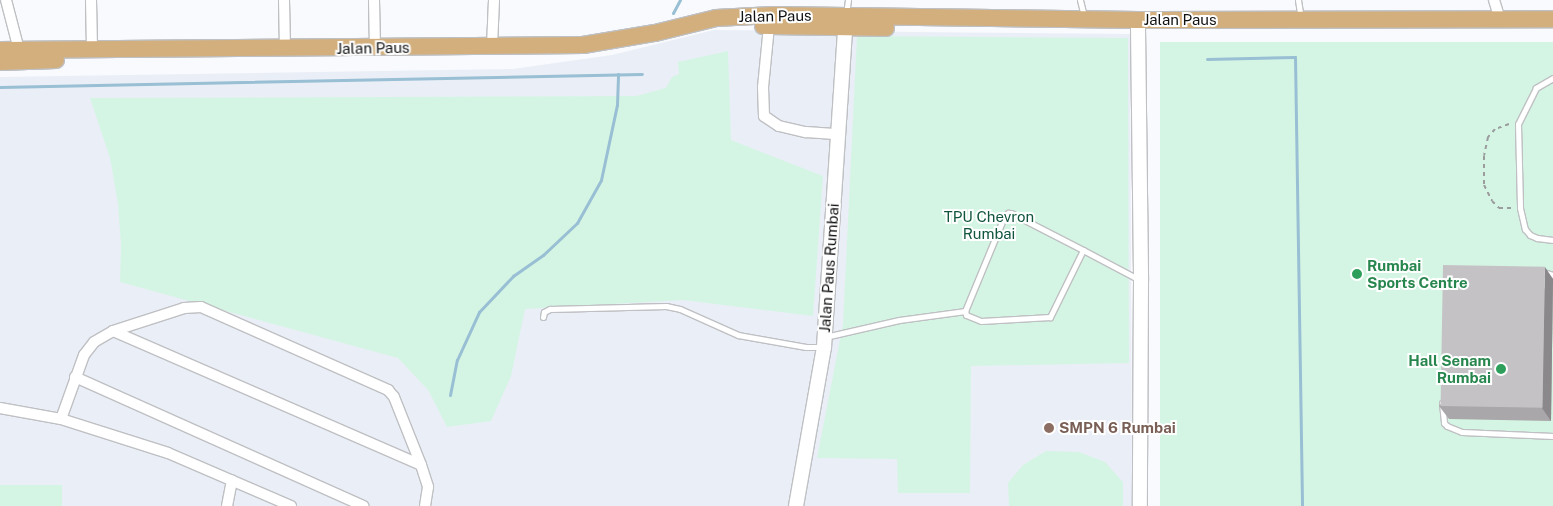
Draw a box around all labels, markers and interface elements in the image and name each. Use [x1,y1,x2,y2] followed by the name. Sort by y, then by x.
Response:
[738,6,812,26] street label: Jalan Paus
[1143,11,1217,29] street label: Jalan Paus
[336,38,410,58] street label: Jalan Paus
[816,203,842,333] street label: Jalan Paus Rumbai
[944,207,1034,242] park label: TPU Chevron Rumbai
[1367,256,1468,291] place label: Rumbai Sports Centre
[1351,268,1363,280] marker: Rumbai Sports Centre
[1408,351,1491,386] place label: Hall Senam Rumbai
[1495,363,1507,375] marker: Hall Senam Rumbai
[1059,419,1176,437] place label: SMPN 6 Rumbai
[1043,422,1055,434] marker: SMPN 6 Rumbai

